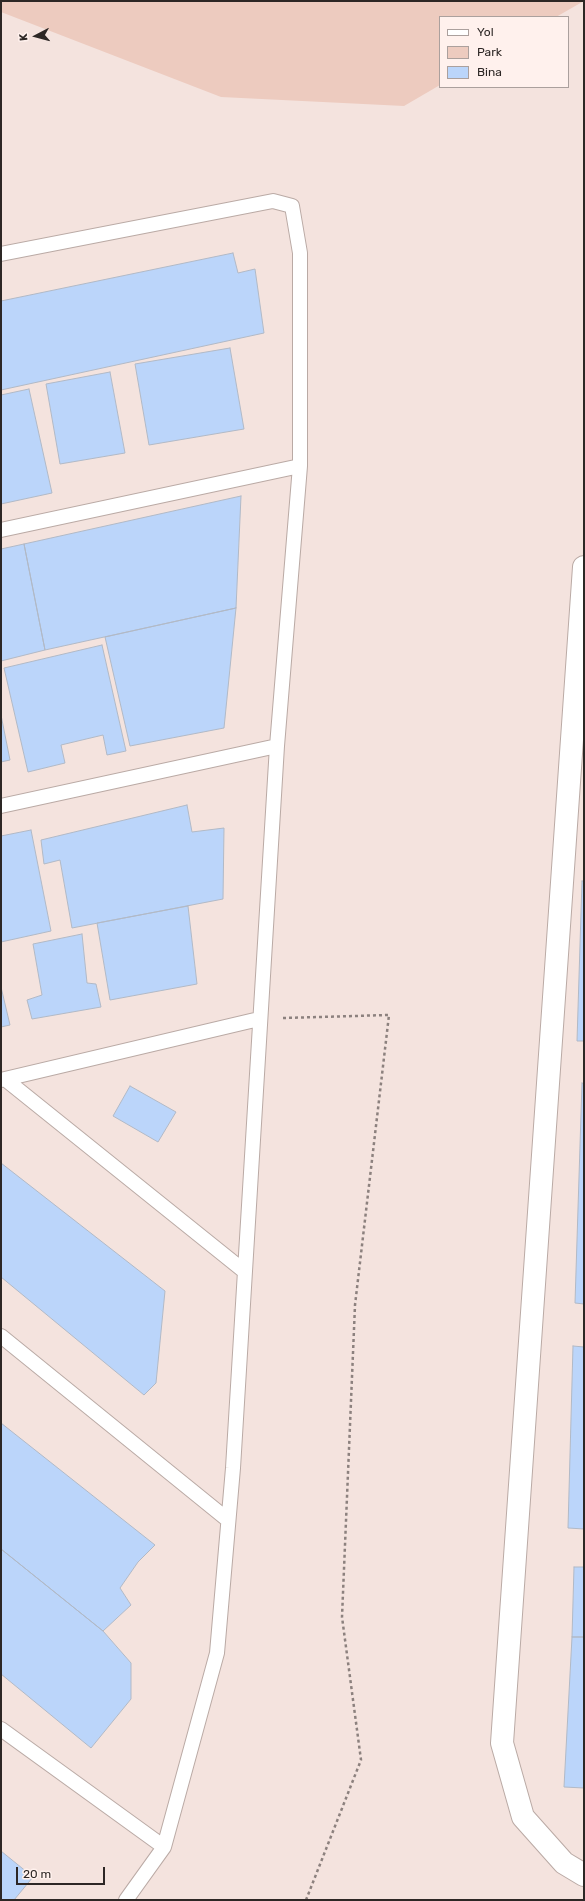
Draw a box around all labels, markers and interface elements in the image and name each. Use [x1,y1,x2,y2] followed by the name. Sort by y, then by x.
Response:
[16,16,56,56] north arrow
[439,16,569,88] legend
[477,25,494,39] text: Yol
[17,33,30,42] text: K
[477,45,502,59] text: Park
[477,65,502,79] text: Bina
[18,1859,107,1885] scale bar
[23,1867,51,1881] text: 20 m

